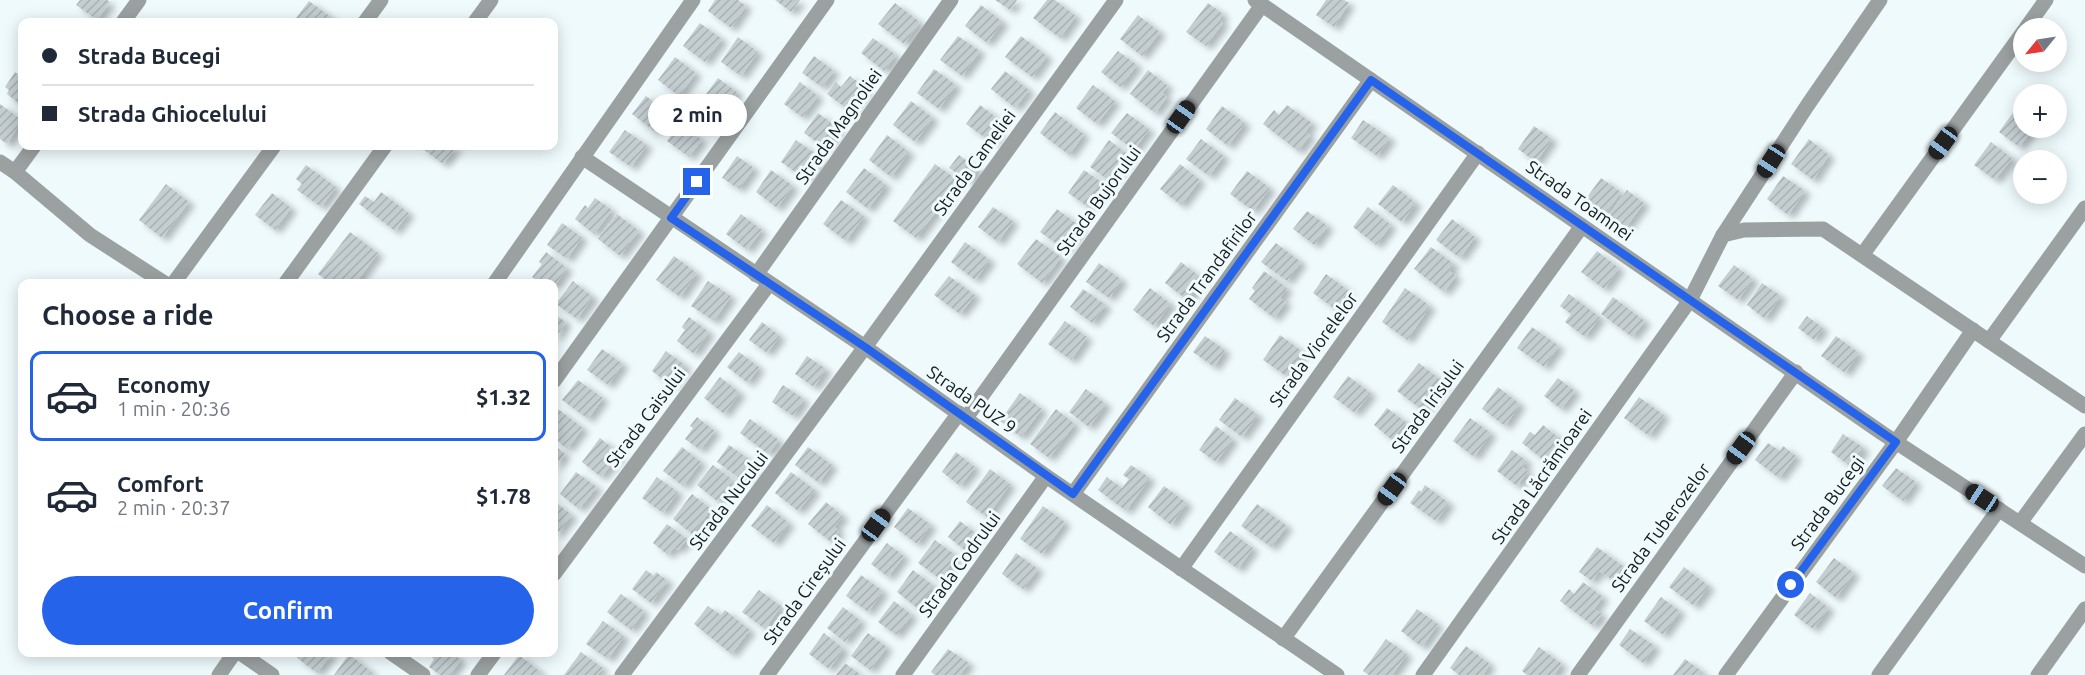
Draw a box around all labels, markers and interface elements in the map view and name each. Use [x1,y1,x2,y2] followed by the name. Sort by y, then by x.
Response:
[2013,18,2067,72] north arrow
[2013,18,2067,204] map controls
[78,43,221,68] text: Strada Bucegi
[791,65,885,187] street label: Strada Magnoliei
[2013,84,2067,138] button: +
[648,95,746,137] callout: 2 min
[1163,97,1199,137] car
[78,101,267,126] text: Strada Ghiocelului
[672,103,723,126] text: 2 min
[929,105,1019,219] street label: Strada Cameliei
[1925,123,1961,163] car
[1754,141,1788,181] car
[1052,142,1144,258] street label: Strada Bujorului
[2013,150,2067,204] button: −
[1523,156,1637,244] street label: Strada Toamnei
[683,168,710,195] route end
[1152,207,1260,345] street label: Strada Trandafirilor
[1265,288,1361,410] street label: Strada Viorelelor
[42,300,214,330] text: Choose a ride
[1387,356,1467,456] street label: Strada Irisului
[924,361,1020,437] street label: Strada PUZ 9
[601,364,689,470] street label: Strada Caisului
[45,369,99,423] icon: car
[117,372,210,397] text: Economy
[476,384,531,409] text: $1.32
[117,397,231,420] text: 1 min · 20:36
[1487,405,1595,547] street label: Strada Lăcrămioarei
[1723,428,1759,468] car
[685,447,771,553] street label: Strada Nucului
[1786,452,1868,554] street label: Strada Bucegi
[1607,459,1713,595] street label: Strada Tuberozelor
[45,468,99,522] icon: car
[1374,469,1410,509] car
[117,471,204,496] text: Comfort
[1962,481,2002,515] car
[476,483,531,508] text: $1.78
[117,496,231,519] text: 2 min · 20:37
[858,505,894,545] car
[914,508,1004,620] street label: Strada Codrului
[759,534,849,648] street label: Strada Cireșului
[1777,571,1804,598] route start
[42,576,534,645] button: Confirm

